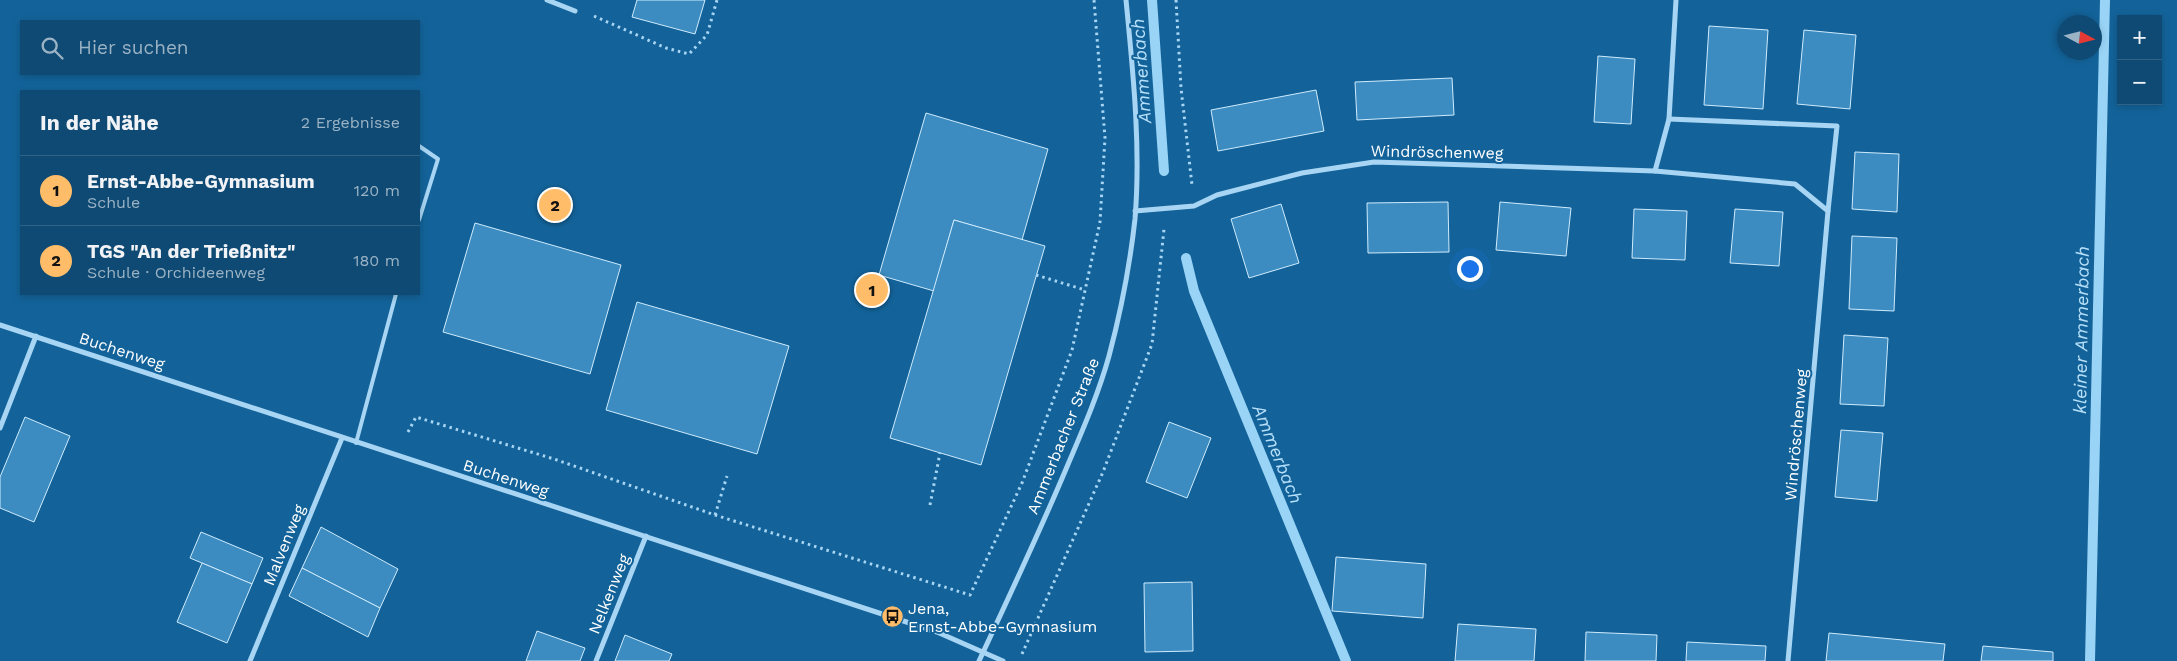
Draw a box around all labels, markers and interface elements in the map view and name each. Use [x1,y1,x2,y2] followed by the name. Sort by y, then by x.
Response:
[2057,15,2102,60] north arrow
[2117,15,2162,105] map controls
[2117,15,2162,60] button: +
[1127,18,1155,125] water label: Ammerbach
[20,20,420,75] search box
[38,34,66,62] icon: search
[78,36,189,59] text: Hier suchen
[2117,60,2162,105] button: −
[40,110,159,135] text: In der Nähe
[301,113,400,132] text: 2 Ergebnisse
[1371,141,1504,163] street label: Windröschenweg
[87,170,315,193] text: Ernst-Abbe-Gymnasium
[53,181,59,200] text: 1
[354,181,400,200] text: 120 m
[539,186,571,224] pin: 2
[87,193,140,212] text: Schule
[87,240,296,263] text: TGS "An der Trießnitz"
[2069,246,2093,414] water label: kleiner Ammerbach
[51,251,61,270] text: 2
[353,251,400,270] text: 180 m
[1457,256,1483,282] your location
[87,263,265,282] text: Schule · Orchideenweg
[856,271,888,309] pin: 1
[77,328,168,374] street label: Buchenweg
[1023,355,1103,517] street label: Ammerbacher Straße
[1781,368,1811,502] street label: Windröschenweg
[1248,400,1307,507] water label: Ammerbach
[461,455,552,501] street label: Buchenweg
[259,501,309,588] street label: Malvenweg
[584,551,634,637] street label: Nelkenweg
[908,599,1097,636] place label: Jena, Ernst-Abbe-Gymnasium
[880,605,904,629] bus stop icon: Jena, Ernst-Abbe-Gymnasium

